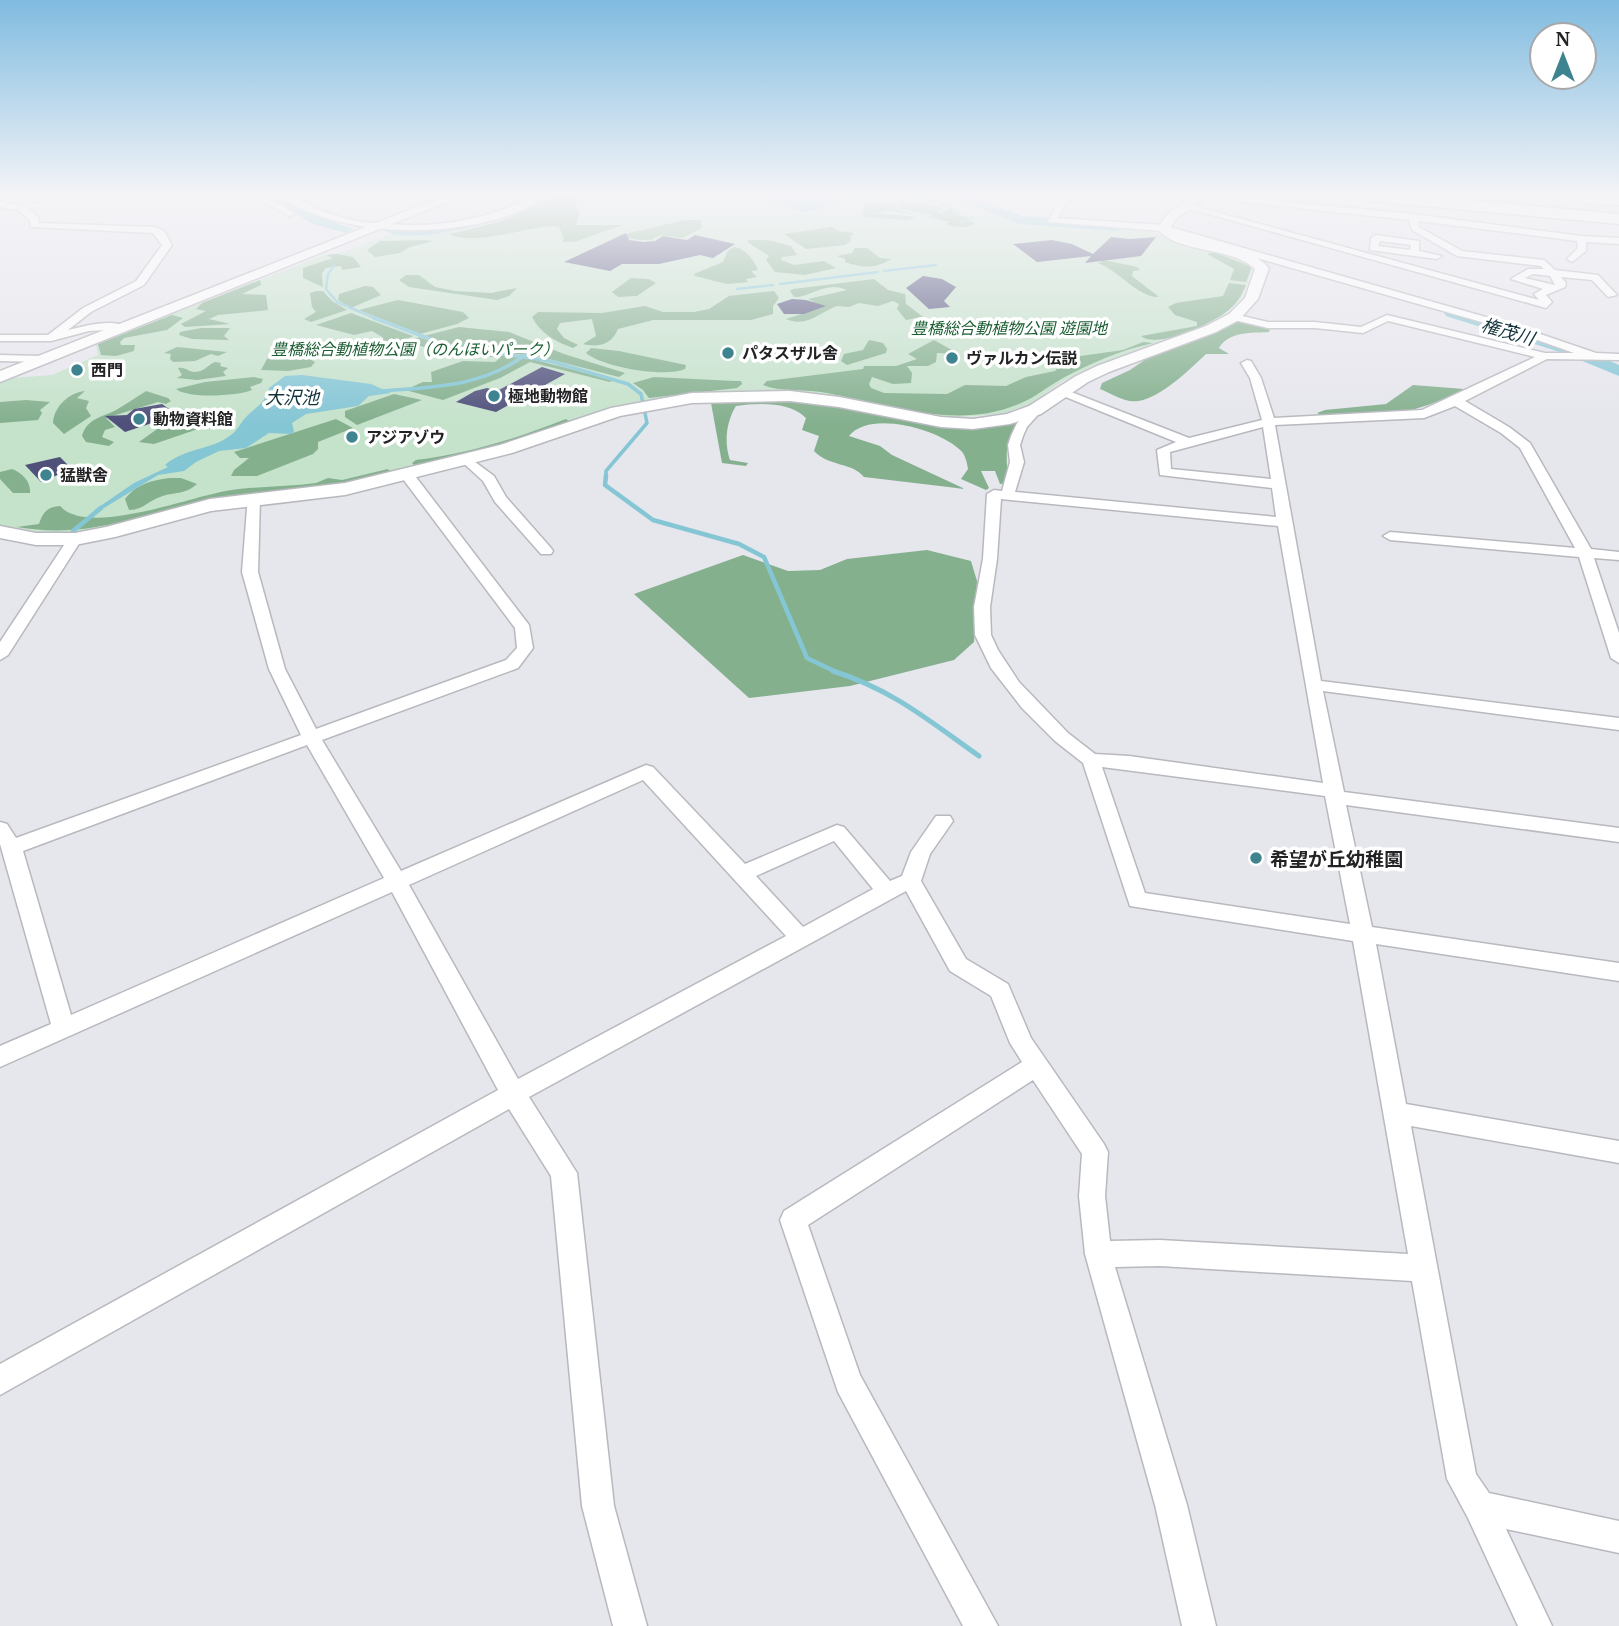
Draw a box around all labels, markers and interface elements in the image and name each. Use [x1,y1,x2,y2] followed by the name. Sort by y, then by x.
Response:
[1528,21,1598,91] north arrow
[1556,26,1571,51] text: N
[1479,312,1539,351] water label: 権茂川
[911,317,1109,339] park label: 豊橋総合動植物公園 遊園地
[271,338,559,360] park label: 豊橋総合動植物公園（のんほいパーク）
[742,342,838,364] place label: パタスザル舎
[720,345,736,361] marker: パタスザル舎
[966,347,1078,369] place label: ヴァルカン伝説
[944,350,960,366] marker: ヴァルカン伝説
[91,359,123,381] place label: 西門
[69,362,85,378] marker: 西門
[265,385,321,409] water label: 大沢池
[508,385,588,407] place label: 極地動物館
[486,388,502,404] marker: 極地動物館
[153,408,233,430] place label: 動物資料館
[131,411,147,427] marker: 動物資料館
[366,426,445,448] place label: アジアゾウ
[344,429,360,445] marker: アジアゾウ
[60,464,108,486] place label: 猛獣舎
[38,467,54,483] marker: 猛獣舎
[1270,846,1403,871] place label: 希望が丘幼稚園
[1248,850,1264,866] marker: 希望が丘幼稚園

